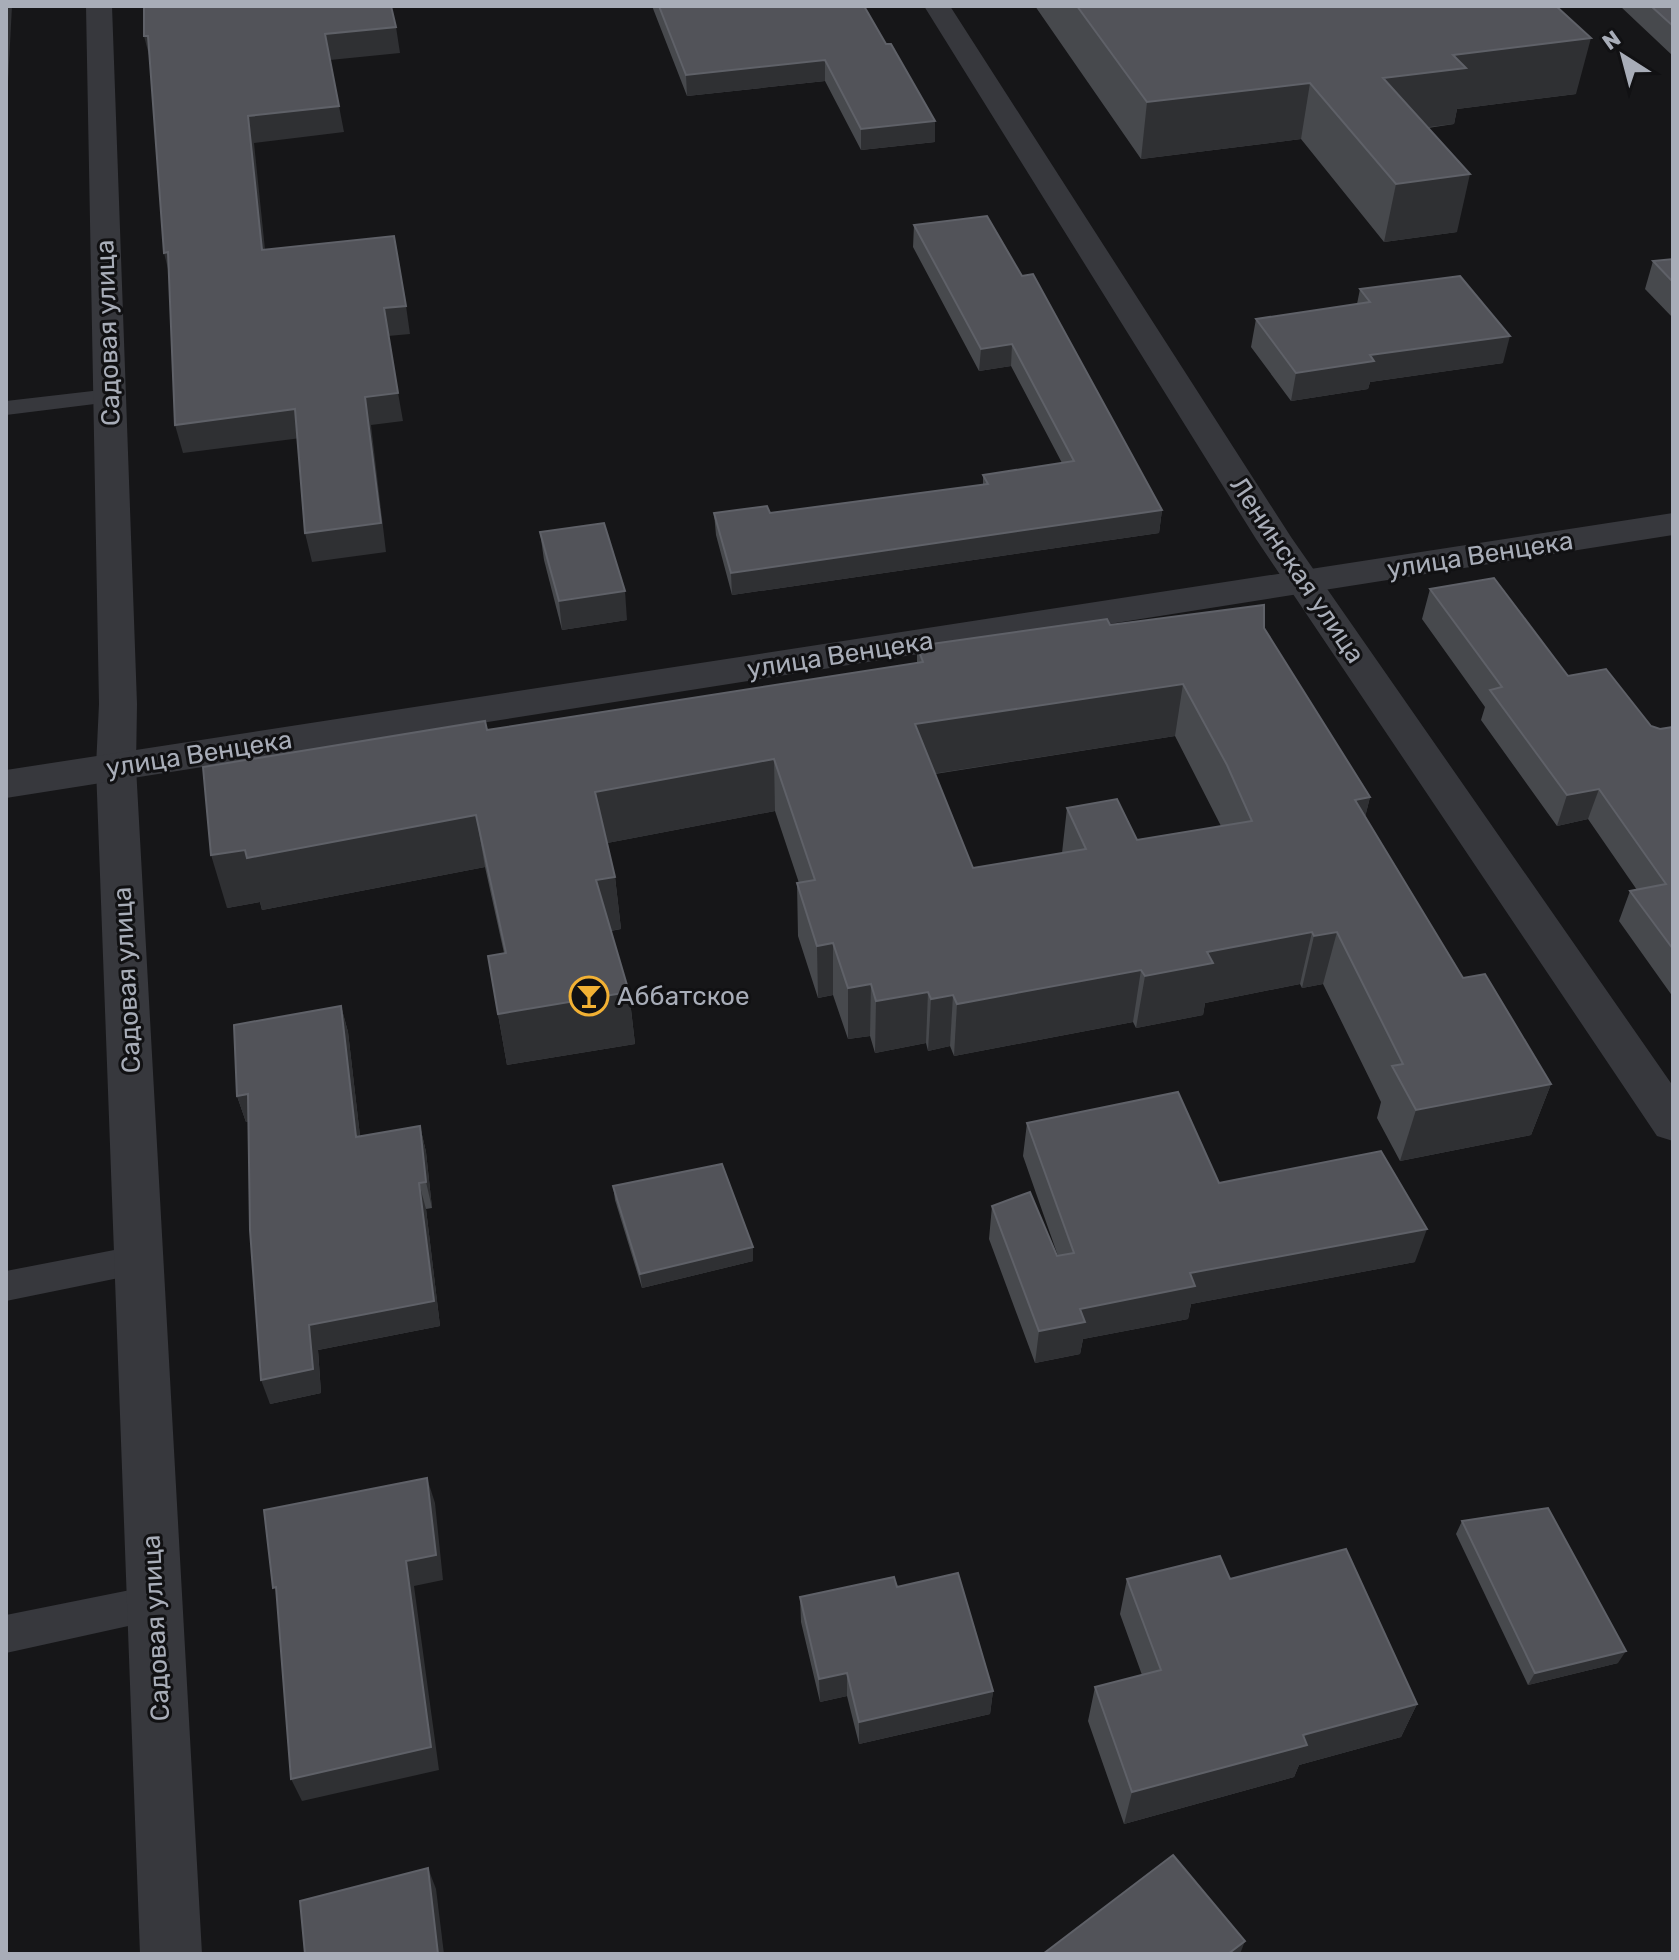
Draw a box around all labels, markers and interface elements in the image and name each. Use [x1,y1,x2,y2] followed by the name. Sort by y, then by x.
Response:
[1583,16,1663,96] north arrow
[1597,25,1626,56] text: N
[89,239,127,427] street label: Садовая улица
[1223,471,1371,669] street label: Ленинская улица
[1385,525,1575,585] street label: улица Венцека
[745,625,935,685] street label: улица Венцека
[104,724,294,784] street label: улица Венцека
[107,886,147,1074] street label: Садовая улица
[568,975,610,1017] bar icon: Аббатское
[617,981,749,1012] place label: Аббатское
[136,1534,176,1722] street label: Садовая улица

